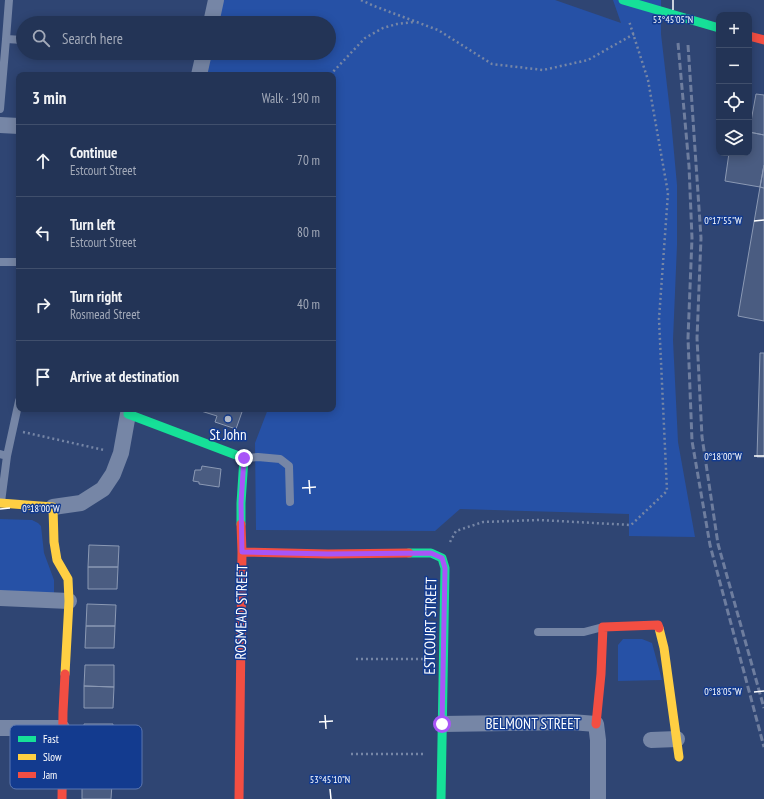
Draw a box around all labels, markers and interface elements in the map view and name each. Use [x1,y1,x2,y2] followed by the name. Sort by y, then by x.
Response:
[716,12,752,156] map controls
[716,12,752,48] button: +
[653,13,693,26] text: 53°45'05"N
[16,16,336,60] search box
[30,27,52,49] icon: search
[62,29,123,48] text: Search here
[716,48,752,84] button: −
[716,84,752,120] button: locate
[32,87,66,109] text: 3 min
[262,90,320,107] text: Walk · 190 m
[716,120,752,156] button: layers
[70,143,117,162] text: Continue
[32,150,54,172] icon: ahead
[297,152,320,169] text: 70 m
[70,162,136,179] text: Estcourt Street
[704,214,742,227] text: 0°17'55"W
[70,215,115,234] text: Turn left
[32,222,54,244] icon: left
[297,224,320,241] text: 80 m
[70,234,136,251] text: Estcourt Street
[70,287,122,306] text: Turn right
[32,294,54,316] icon: right
[297,296,320,313] text: 40 m
[70,306,140,323] text: Rosmead Street
[32,366,54,388] icon: arrive
[70,367,179,386] text: Arrive at destination
[223,414,233,424] marker: St John
[209,425,247,444] place label: St John
[235,449,253,467] route end
[704,450,742,463] text: 0°18'00"W
[22,502,60,515] text: 0°18'00"W
[231,564,251,660] street label: ROSMEAD STREET
[420,577,440,675] street label: ESTCOURT STREET
[704,685,742,698] text: 0°18'05"W
[486,714,581,733] street label: BELMONT STREET
[433,715,451,733] route start
[10,725,142,789] legend
[43,732,59,746] text: Fast
[43,750,62,764] text: Slow
[42,768,57,782] text: Jam
[310,773,350,786] text: 53°45'10"N

